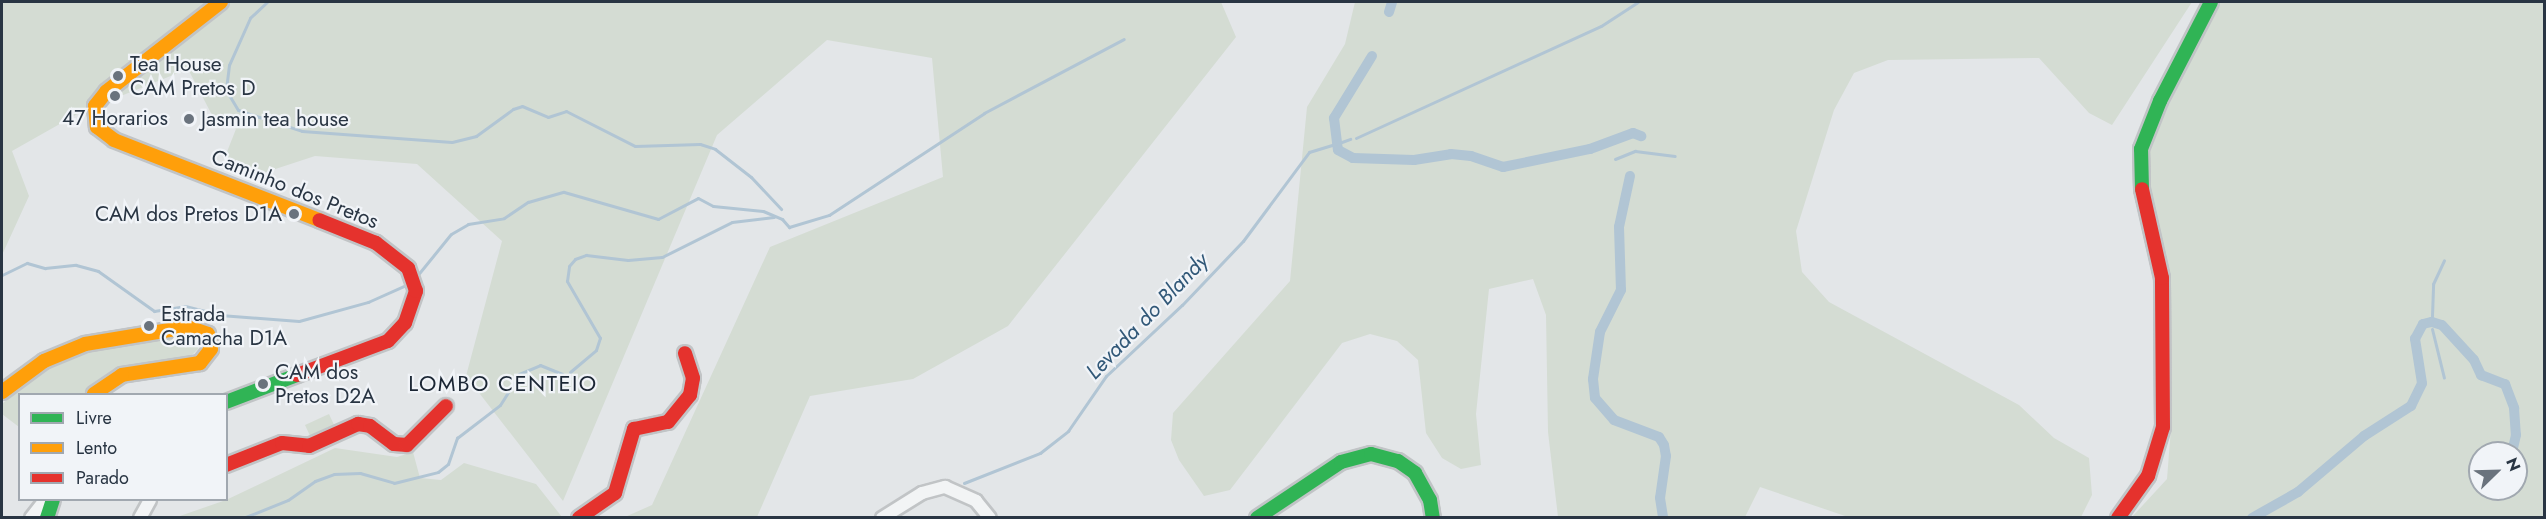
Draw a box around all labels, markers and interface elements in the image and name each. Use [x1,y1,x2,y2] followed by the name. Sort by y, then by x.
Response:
[130,51,256,101] place label: Tea House CAM Pretos D
[111,69,125,83] marker: Tea House CAM Pretos D
[108,89,122,103] marker: 47 Horarios
[62,105,168,131] place label: 47 Horarios
[201,106,349,132] place label: Jasmin tea house
[182,112,196,126] marker: Jasmin tea house
[208,144,382,234] street label: Caminho dos Pretos
[95,201,282,227] place label: CAM dos Pretos D1A
[287,207,301,221] marker: CAM dos Pretos D1A
[1080,247,1214,385] water label: Levada do Blandy
[161,301,287,351] place label: Estrada Camacha D1A
[142,319,156,333] marker: Estrada Camacha D1A
[275,359,375,409] place label: CAM dos Pretos D2A
[408,371,598,397] district label: LOMBO CENTEIO
[256,377,270,391] marker: CAM dos Pretos D2A
[18,393,228,501] legend
[76,405,112,431] text: Livre
[76,435,117,461] text: Lento
[2468,441,2528,501] north arrow
[2500,454,2526,475] text: N
[76,465,129,491] text: Parado

